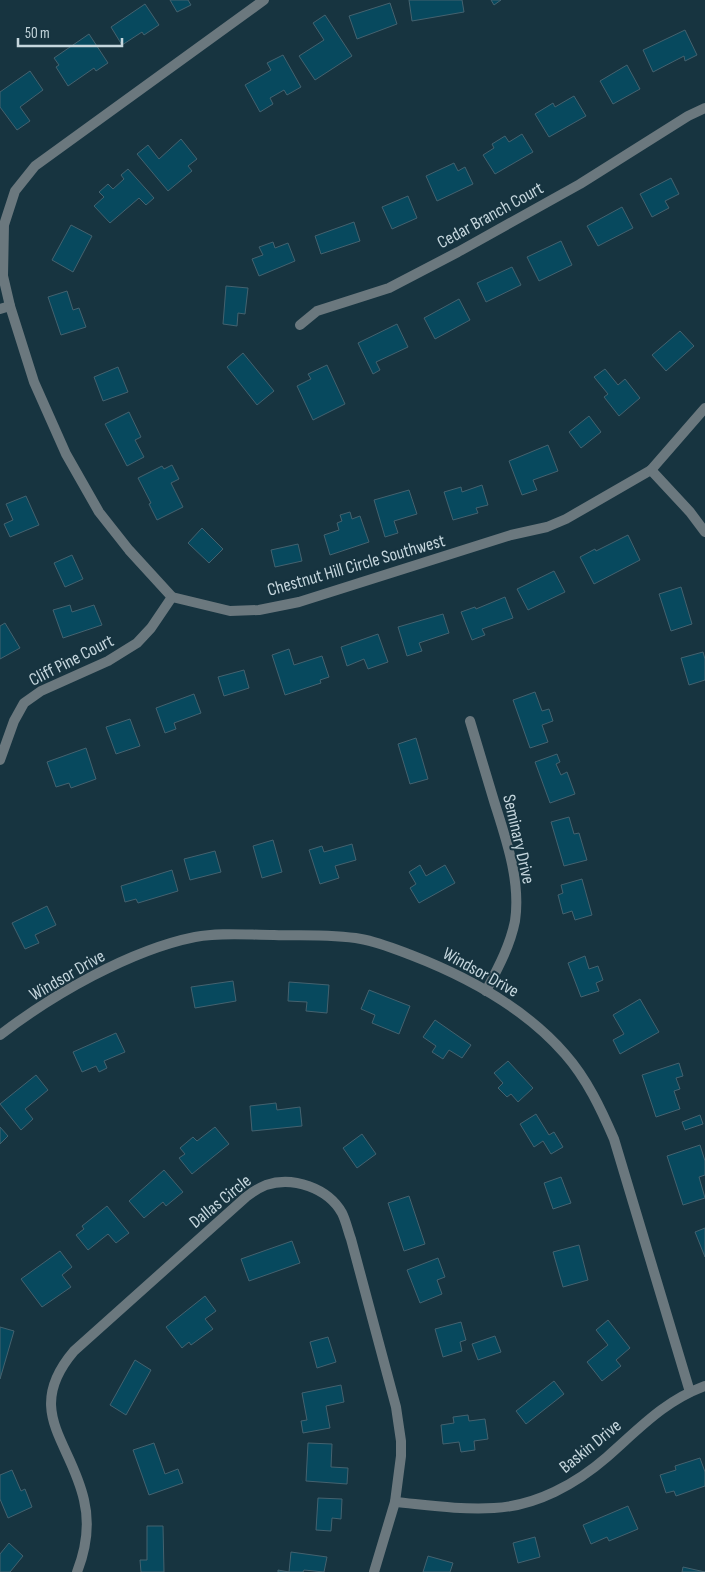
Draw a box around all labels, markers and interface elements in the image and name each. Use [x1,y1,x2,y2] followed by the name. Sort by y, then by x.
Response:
[18,15,121,47] scale bar
[25,24,50,43] text: 50 m
[434,177,547,253] street label: Cedar Branch Court
[265,530,448,601] street label: Chestnut Hill Circle Southwest
[25,630,118,691] street label: Cliff Pine Court
[498,792,539,886] street label: Seminary Drive
[439,943,522,1002] street label: Windsor Drive
[26,945,109,1005] street label: Windsor Drive
[185,1170,255,1233] street label: Dallas Circle
[555,1415,626,1478] street label: Baskin Drive

